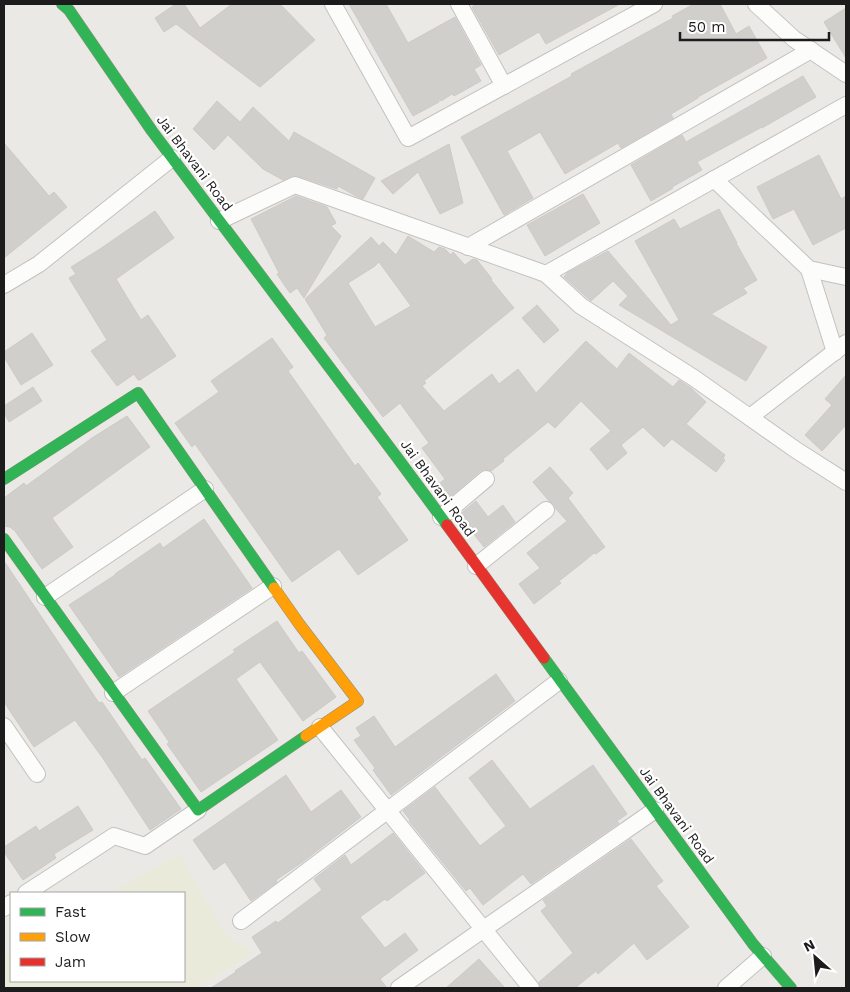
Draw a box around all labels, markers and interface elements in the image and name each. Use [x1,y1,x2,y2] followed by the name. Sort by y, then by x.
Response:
[680,10,829,42] scale bar
[688,18,725,36] text: 50 m
[154,112,236,214] street label: Jai Bhavani Road
[397,436,479,540] street label: Jai Bhavani Road
[636,763,718,867] street label: Jai Bhavani Road
[10,892,185,982] legend
[55,903,87,921] text: Fast
[55,928,91,946] text: Slow
[790,932,840,982] north arrow
[801,936,817,955] text: N
[55,953,86,971] text: Jam

